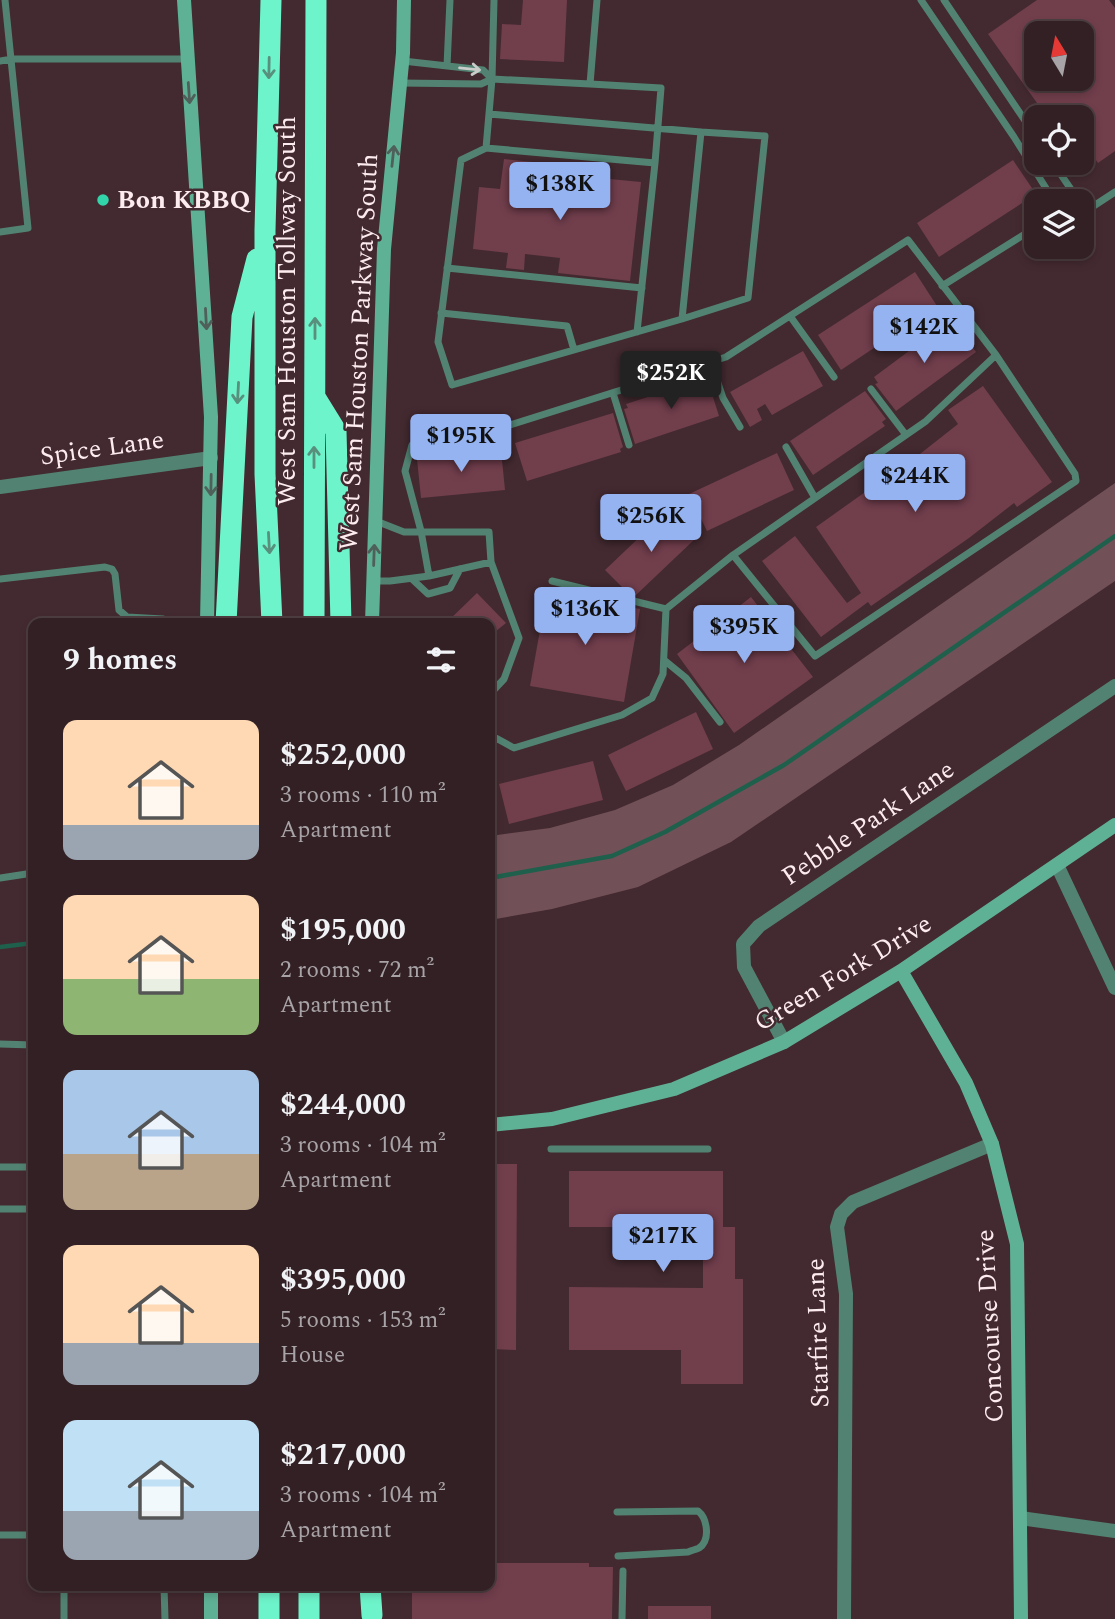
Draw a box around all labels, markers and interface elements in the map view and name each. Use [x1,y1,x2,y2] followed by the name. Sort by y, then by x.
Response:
[1024,21,1094,91] north arrow
[1024,21,1094,259] map controls
[262,56,276,79] one-way arrow
[458,63,481,76] one-way arrow
[183,81,196,103] one-way arrow
[1024,105,1094,175] button: locate
[267,116,307,506] street label: West Sam Houston Tollway South
[386,146,399,168] one-way arrow
[329,152,389,552] street label: West Sam Houston Parkway South
[511,162,609,222] pin: $138K
[525,167,595,202] text: $138K
[117,180,252,220] place label: Bon KBBQ
[1024,189,1094,259] button: layers
[95,192,111,208] marker: Bon KBBQ
[875,306,973,365] pin: $142K
[200,308,213,330] one-way arrow
[889,310,959,345] text: $142K
[308,317,322,340] one-way arrow
[622,352,720,411] pin: $252K
[636,356,706,391] text: $252K
[231,381,244,404] one-way arrow
[412,414,510,474] pin: $195K
[37,419,167,477] street label: Spice Lane
[426,419,496,454] text: $195K
[307,446,321,469] one-way arrow
[866,454,964,514] pin: $244K
[880,459,950,494] text: $244K
[204,473,217,496] one-way arrow
[602,494,700,554] pin: $256K
[616,499,686,534] text: $256K
[262,531,275,554] one-way arrow
[367,544,381,567] one-way arrow
[536,588,634,647] pin: $136K
[550,592,620,627] text: $136K
[695,606,793,665] pin: $395K
[709,610,779,645] text: $395K
[63,637,177,683] text: 9 homes
[422,641,460,679] icon: filters
[280,732,406,778] text: $252,000
[119,748,203,832] icon: home
[773,750,963,896] street label: Pebble Park Lane
[280,778,446,813] text: 3 rooms · 110 m²
[280,813,392,848] text: Apartment
[746,904,940,1042] street label: Green Fork Drive
[280,907,406,953] text: $195,000
[119,923,203,1007] icon: home
[280,953,434,988] text: 2 rooms · 72 m²
[280,988,392,1023] text: Apartment
[280,1082,406,1128] text: $244,000
[119,1098,203,1182] icon: home
[280,1128,446,1163] text: 3 rooms · 104 m²
[280,1163,392,1198] text: Apartment
[614,1214,712,1274] pin: $217K
[628,1219,698,1254] text: $217K
[965,1228,1015,1424] street label: Concourse Drive
[280,1257,406,1303] text: $395,000
[795,1257,841,1409] street label: Starfire Lane
[119,1273,203,1357] icon: home
[280,1303,446,1338] text: 5 rooms · 153 m²
[280,1338,345,1373] text: House
[280,1432,406,1478] text: $217,000
[119,1448,203,1532] icon: home
[280,1478,446,1513] text: 3 rooms · 104 m²
[280,1513,392,1548] text: Apartment

